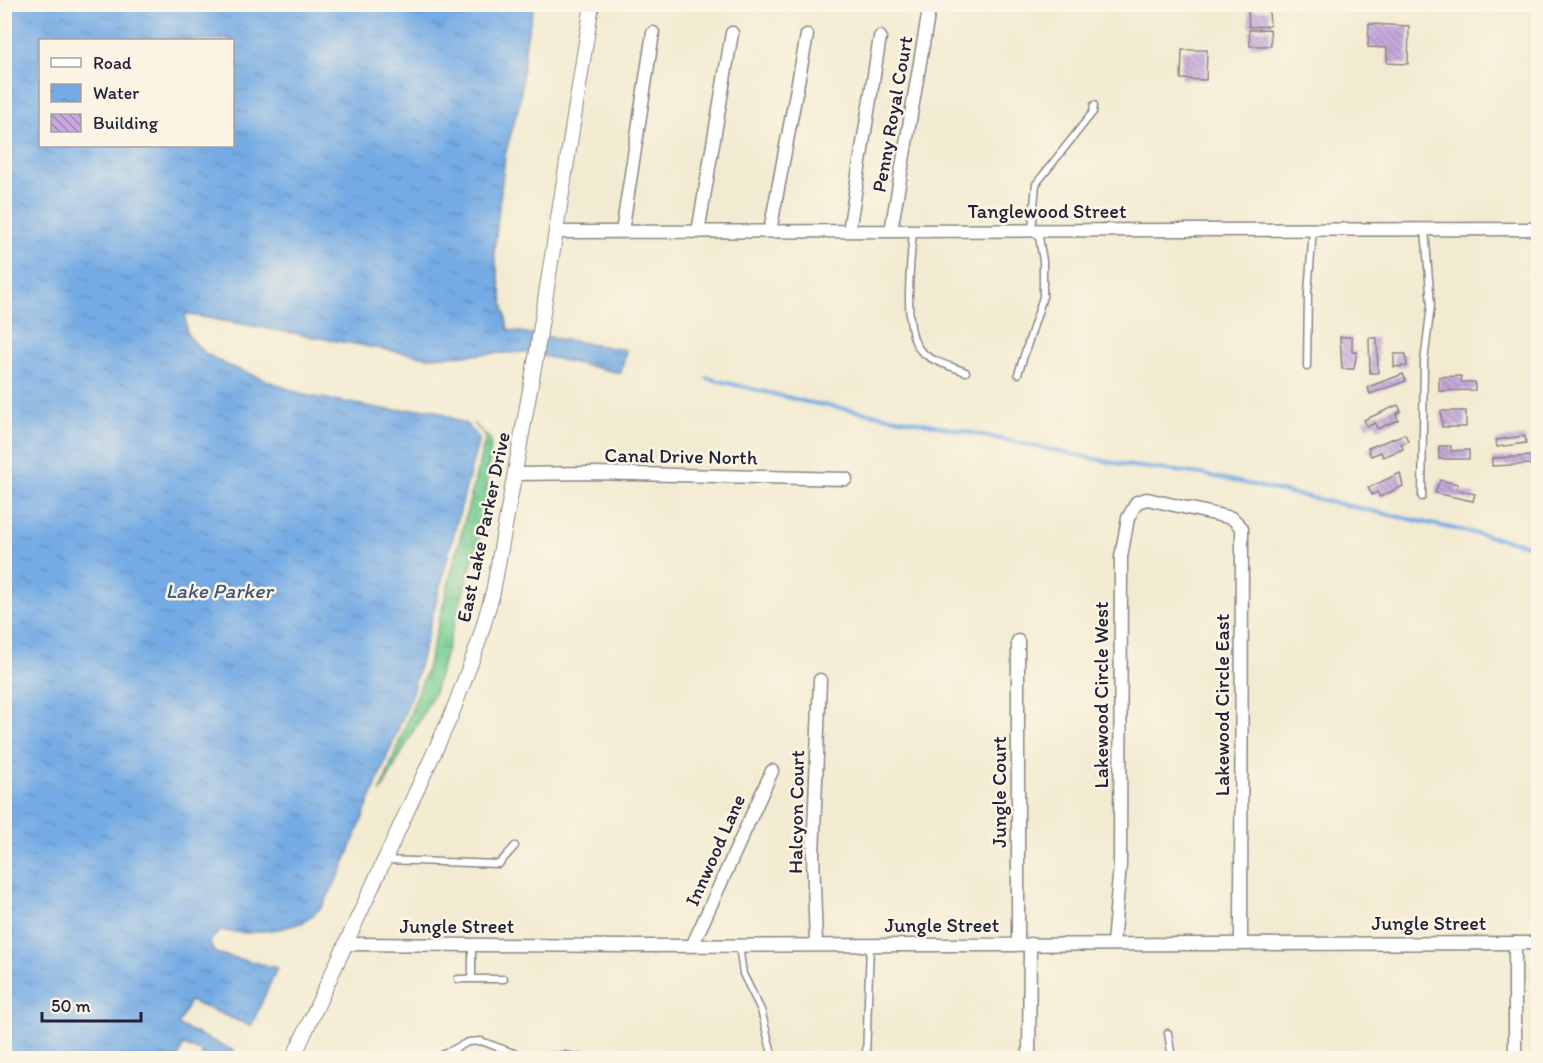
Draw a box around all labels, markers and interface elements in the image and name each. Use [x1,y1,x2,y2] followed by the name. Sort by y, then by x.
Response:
[866,34,918,194] street label: Penny Royal Court
[39,39,234,147] legend
[93,52,132,74] text: Road
[93,82,139,104] text: Water
[93,112,159,134] text: Building
[968,199,1127,223] street label: Tanglewood Street
[451,430,515,624] street label: East Lake Parker Drive
[604,443,758,469] street label: Canal Drive North
[165,578,275,603] water label: Lake Parker
[1089,601,1113,788] street label: Lakewood Circle West
[1210,613,1234,796] street label: Lakewood Circle East
[987,736,1011,848] street label: Jungle Court
[783,750,809,874] street label: Halcyon Court
[680,790,750,910] street label: Innwood Lane
[1372,911,1486,935] street label: Jungle Street
[885,913,999,937] street label: Jungle Street
[400,914,514,938] street label: Jungle Street
[42,985,141,1023] scale bar
[51,995,91,1017] text: 50 m

